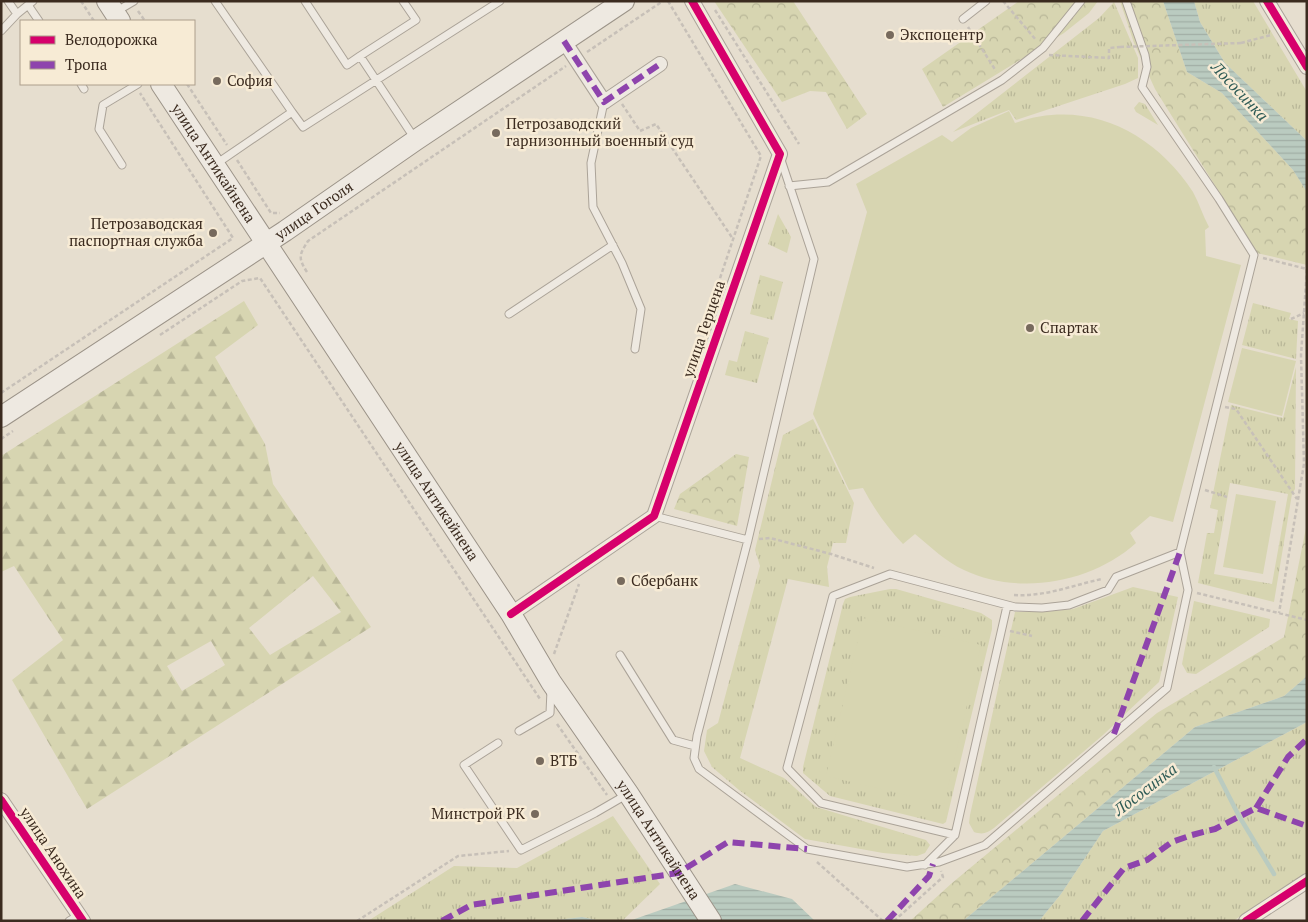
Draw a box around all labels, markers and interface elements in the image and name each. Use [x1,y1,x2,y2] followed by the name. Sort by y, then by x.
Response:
[20,20,195,85] legend
[900,24,984,44] place label: Экспоцентр
[65,29,158,49] text: Велодорожка
[884,29,896,41] marker: Экспоцентр
[65,54,108,74] text: Тропа
[1206,56,1273,126] water label: Лососинка
[227,70,273,90] place label: София
[211,75,223,87] marker: София
[167,98,261,227] street label: улица Антикайнена
[506,113,694,150] place label: Петрозаводский гарнизонный военный суд
[490,127,502,139] marker: Петрозаводский гарнизонный военный суд
[270,176,357,244] street label: улица Гоголя
[69,213,203,250] place label: Петрозаводская паспортная служба
[207,227,219,239] marker: Петрозаводская паспортная служба
[677,277,729,381] street label: улица Герцена
[1040,317,1099,337] place label: Спартак
[1024,322,1036,334] marker: Спартак
[390,436,484,565] street label: улица Антикайнена
[631,570,699,590] place label: Сбербанк
[615,575,627,587] marker: Сбербанк
[550,750,578,770] place label: ВТБ
[534,755,546,767] marker: ВТБ
[1108,758,1181,821] water label: Лососинка
[612,775,706,904] street label: улица Антикайнена
[15,802,92,902] street label: улица Анохина
[431,803,525,823] place label: Минстрой РК
[529,808,541,820] marker: Минстрой РК

